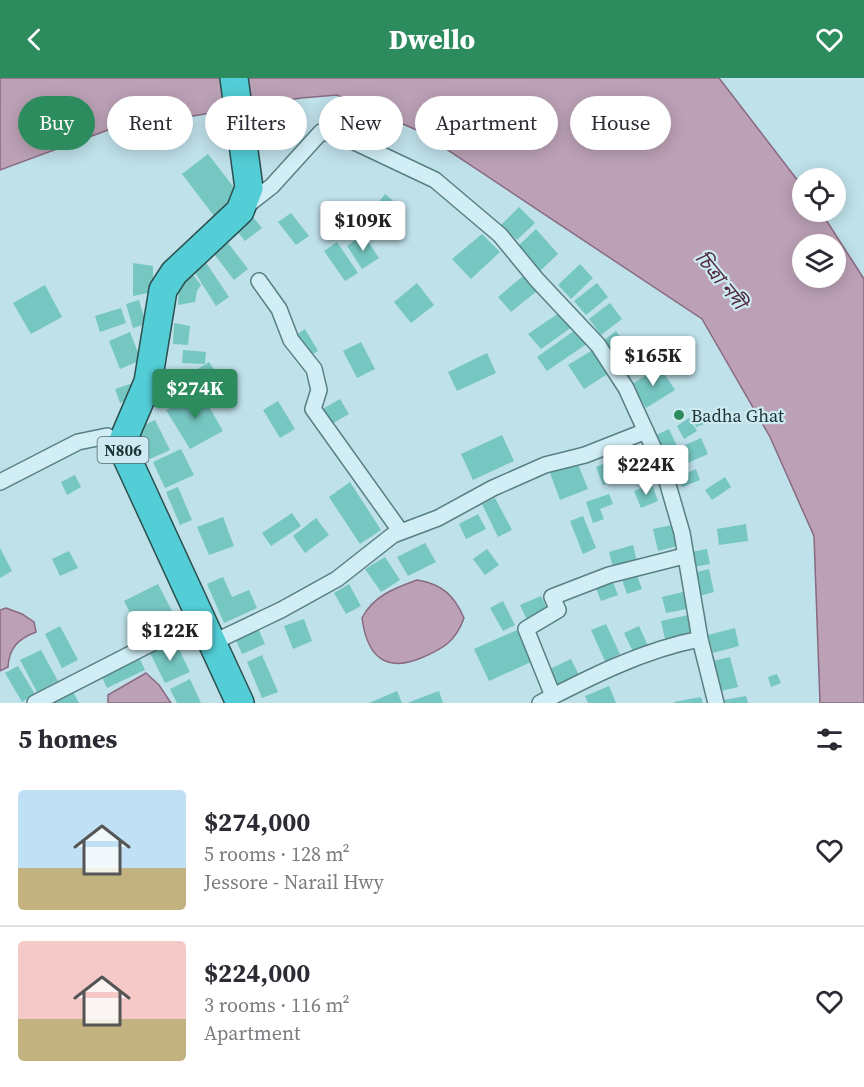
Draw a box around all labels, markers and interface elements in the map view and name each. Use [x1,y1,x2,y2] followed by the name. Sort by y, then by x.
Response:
[389,21,475,58] text: Dwello
[18,23,51,56] icon: back
[813,23,846,56] icon: heart
[18,96,95,150] chip: Buy
[107,96,193,150] chip: Rent
[205,96,307,150] chip: Filters
[319,96,403,150] chip: New
[415,96,558,150] chip: Apartment
[570,96,671,150] chip: House
[792,168,846,288] map controls
[792,168,846,222] button: locate
[321,201,405,252] pin: $109K
[334,206,392,234] text: $109K
[792,234,846,288] button: layers
[689,245,756,318] water label: চিত্রা নদী
[611,336,695,387] pin: $165K
[624,341,682,369] text: $165K
[153,369,237,420] pin: $274K
[166,374,224,402] text: $274K
[691,403,784,428] place label: Badha Ghat
[672,408,686,422] marker: Badha Ghat
[98,437,148,463] road number: N806
[604,445,688,496] pin: $224K
[617,450,675,478] text: $224K
[128,611,212,662] pin: $122K
[141,616,199,644] text: $122K
[18,721,117,757] text: 5 homes
[813,723,846,756] icon: filters
[204,804,310,840] text: $274,000
[66,814,138,886] icon: home
[813,834,846,867] icon: heart
[204,840,350,868] text: 5 rooms · 128 m²
[204,868,384,896] text: Jessore - Narail Hwy
[204,955,310,991] text: $224,000
[66,965,138,1037] icon: home
[813,985,846,1018] icon: heart
[204,991,350,1019] text: 3 rooms · 116 m²
[204,1019,301,1047] text: Apartment

